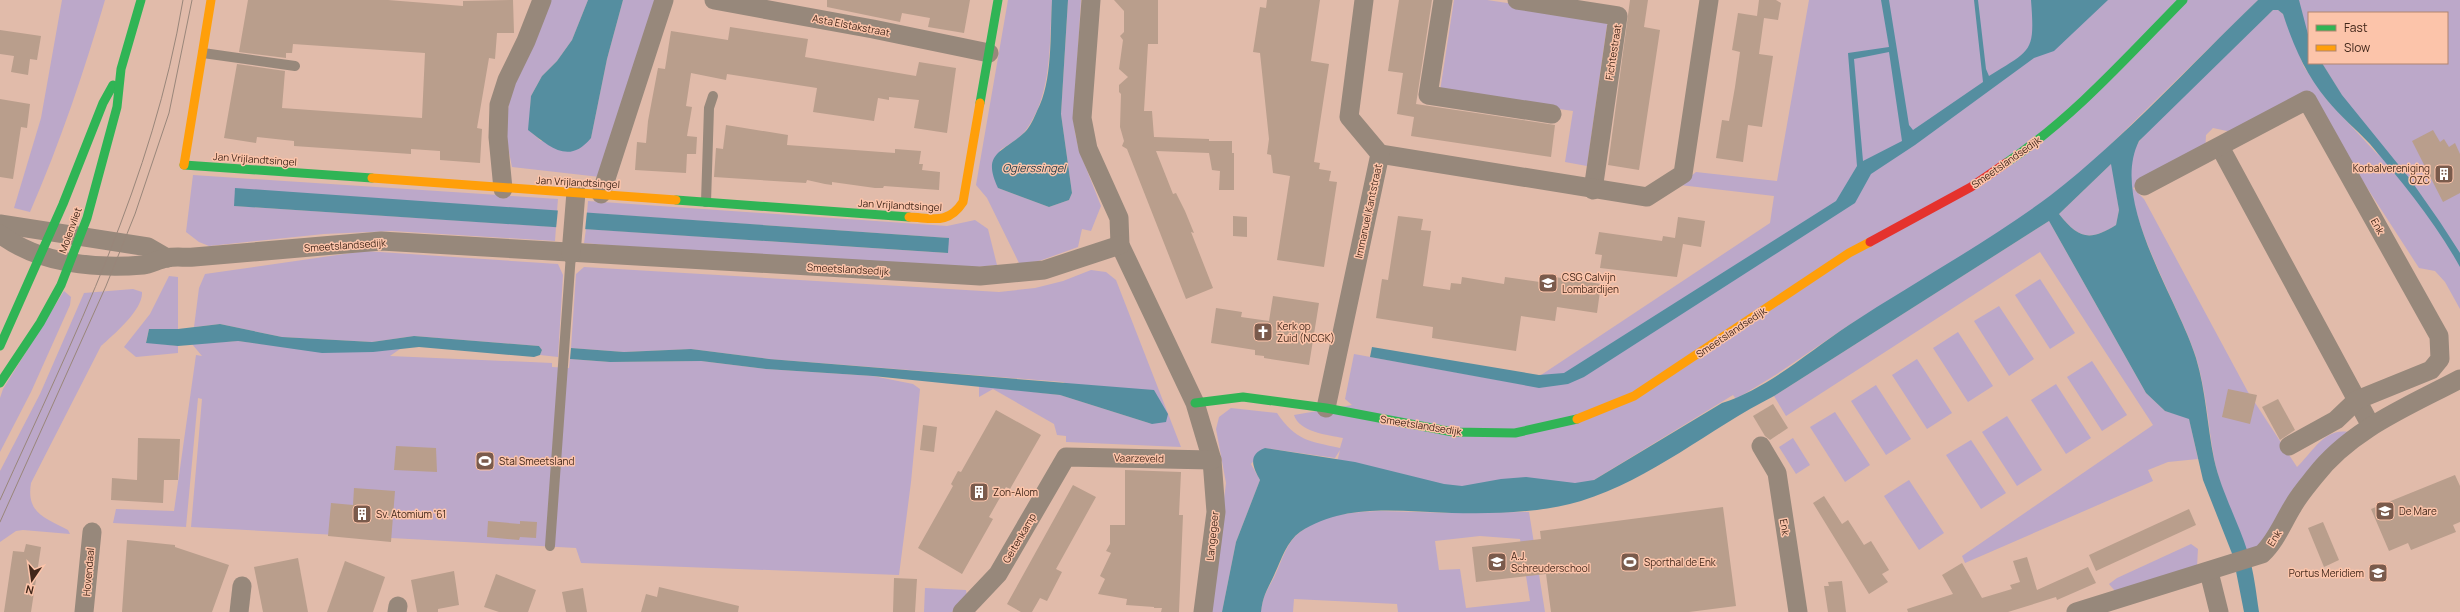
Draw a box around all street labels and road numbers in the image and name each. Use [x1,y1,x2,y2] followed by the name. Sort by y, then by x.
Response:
[811,11,891,39] street label: Asta Elstakstraat
[1602,23,1624,81] street label: Fichtestraat
[1968,132,2044,191] street label: Smeetslandsedijk
[213,149,297,169] street label: Jan Vrijlandtsingel
[1351,163,1385,259] street label: Immanuel Kantstraat
[536,173,620,191] street label: Jan Vrijlandtsingel
[858,196,942,214] street label: Jan Vrijlandtsingel
[55,205,85,255] street label: Molenvliet
[2368,215,2389,238] street label: Enk
[304,235,387,255] street label: Smeetslandsedijk
[807,260,890,278] street label: Smeetslandsedijk
[1693,303,1770,361] street label: Smeetslandsedijk
[1379,412,1464,438] street label: Smeetslandsedijk
[1114,451,1164,465] street label: Vaarzeveld
[999,510,1039,566] street label: Geitenkamp
[1202,510,1222,561] street label: Langegeer
[1777,518,1793,537] street label: Enk
[2264,526,2285,549] street label: Enk
[79,547,97,597] street label: Hovendaal

